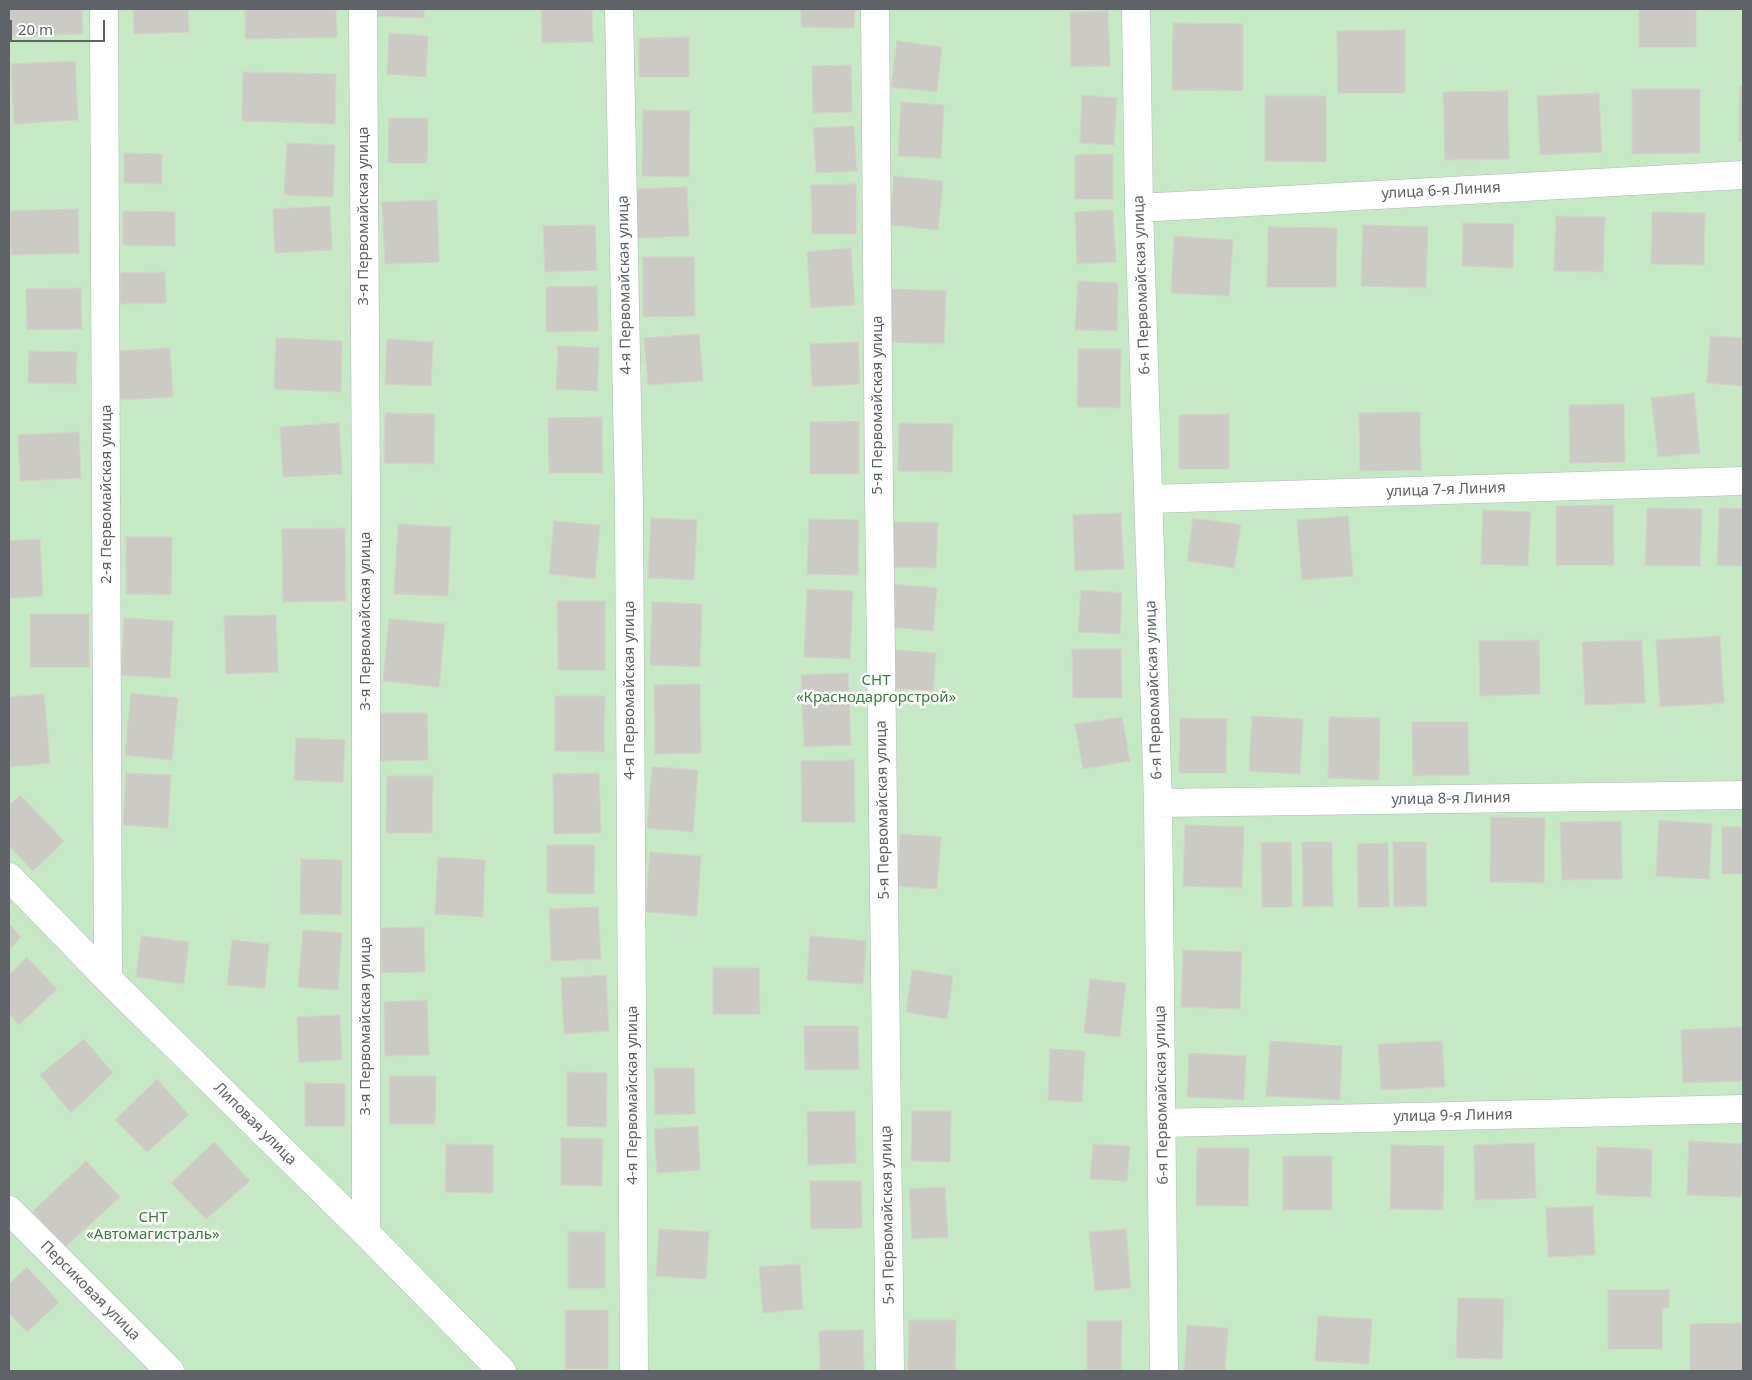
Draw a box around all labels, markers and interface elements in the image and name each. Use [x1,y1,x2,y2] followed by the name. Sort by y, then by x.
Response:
[12,10,108,42] scale bar
[18,19,53,39] text: 20 m
[355,126,373,306] street label: 3-я Первомайская улица
[1381,179,1501,203] street label: улица 6-я Линия
[614,195,636,375] street label: 4-я Первомайская улица
[1130,195,1154,375] street label: 6-я Первомайская улица
[869,315,887,495] street label: 5-я Первомайская улица
[98,404,116,584] street label: 2-я Первомайская улица
[1386,479,1506,501] street label: улица 7-я Линия
[357,531,375,711] street label: 3-я Первомайская улица
[621,600,639,780] street label: 4-я Первомайская улица
[1142,600,1166,780] street label: 6-я Первомайская улица
[796,672,956,707] park label: СНТ «Краснодаргорстрой»
[872,720,894,900] street label: 5-я Первомайская улица
[1391,789,1511,809] street label: улица 8-я Линия
[357,936,375,1116] street label: 3-я Первомайская улица
[624,1005,642,1185] street label: 4-я Первомайская улица
[1151,1005,1173,1185] street label: 6-я Первомайская улица
[210,1079,300,1169] street label: Липовая улица
[1393,1106,1513,1126] street label: улица 9-я Линия
[877,1125,899,1305] street label: 5-я Первомайская улица
[86,1209,220,1244] park label: СНТ «Автомагистраль»
[36,1237,144,1345] street label: Персиковая улица

